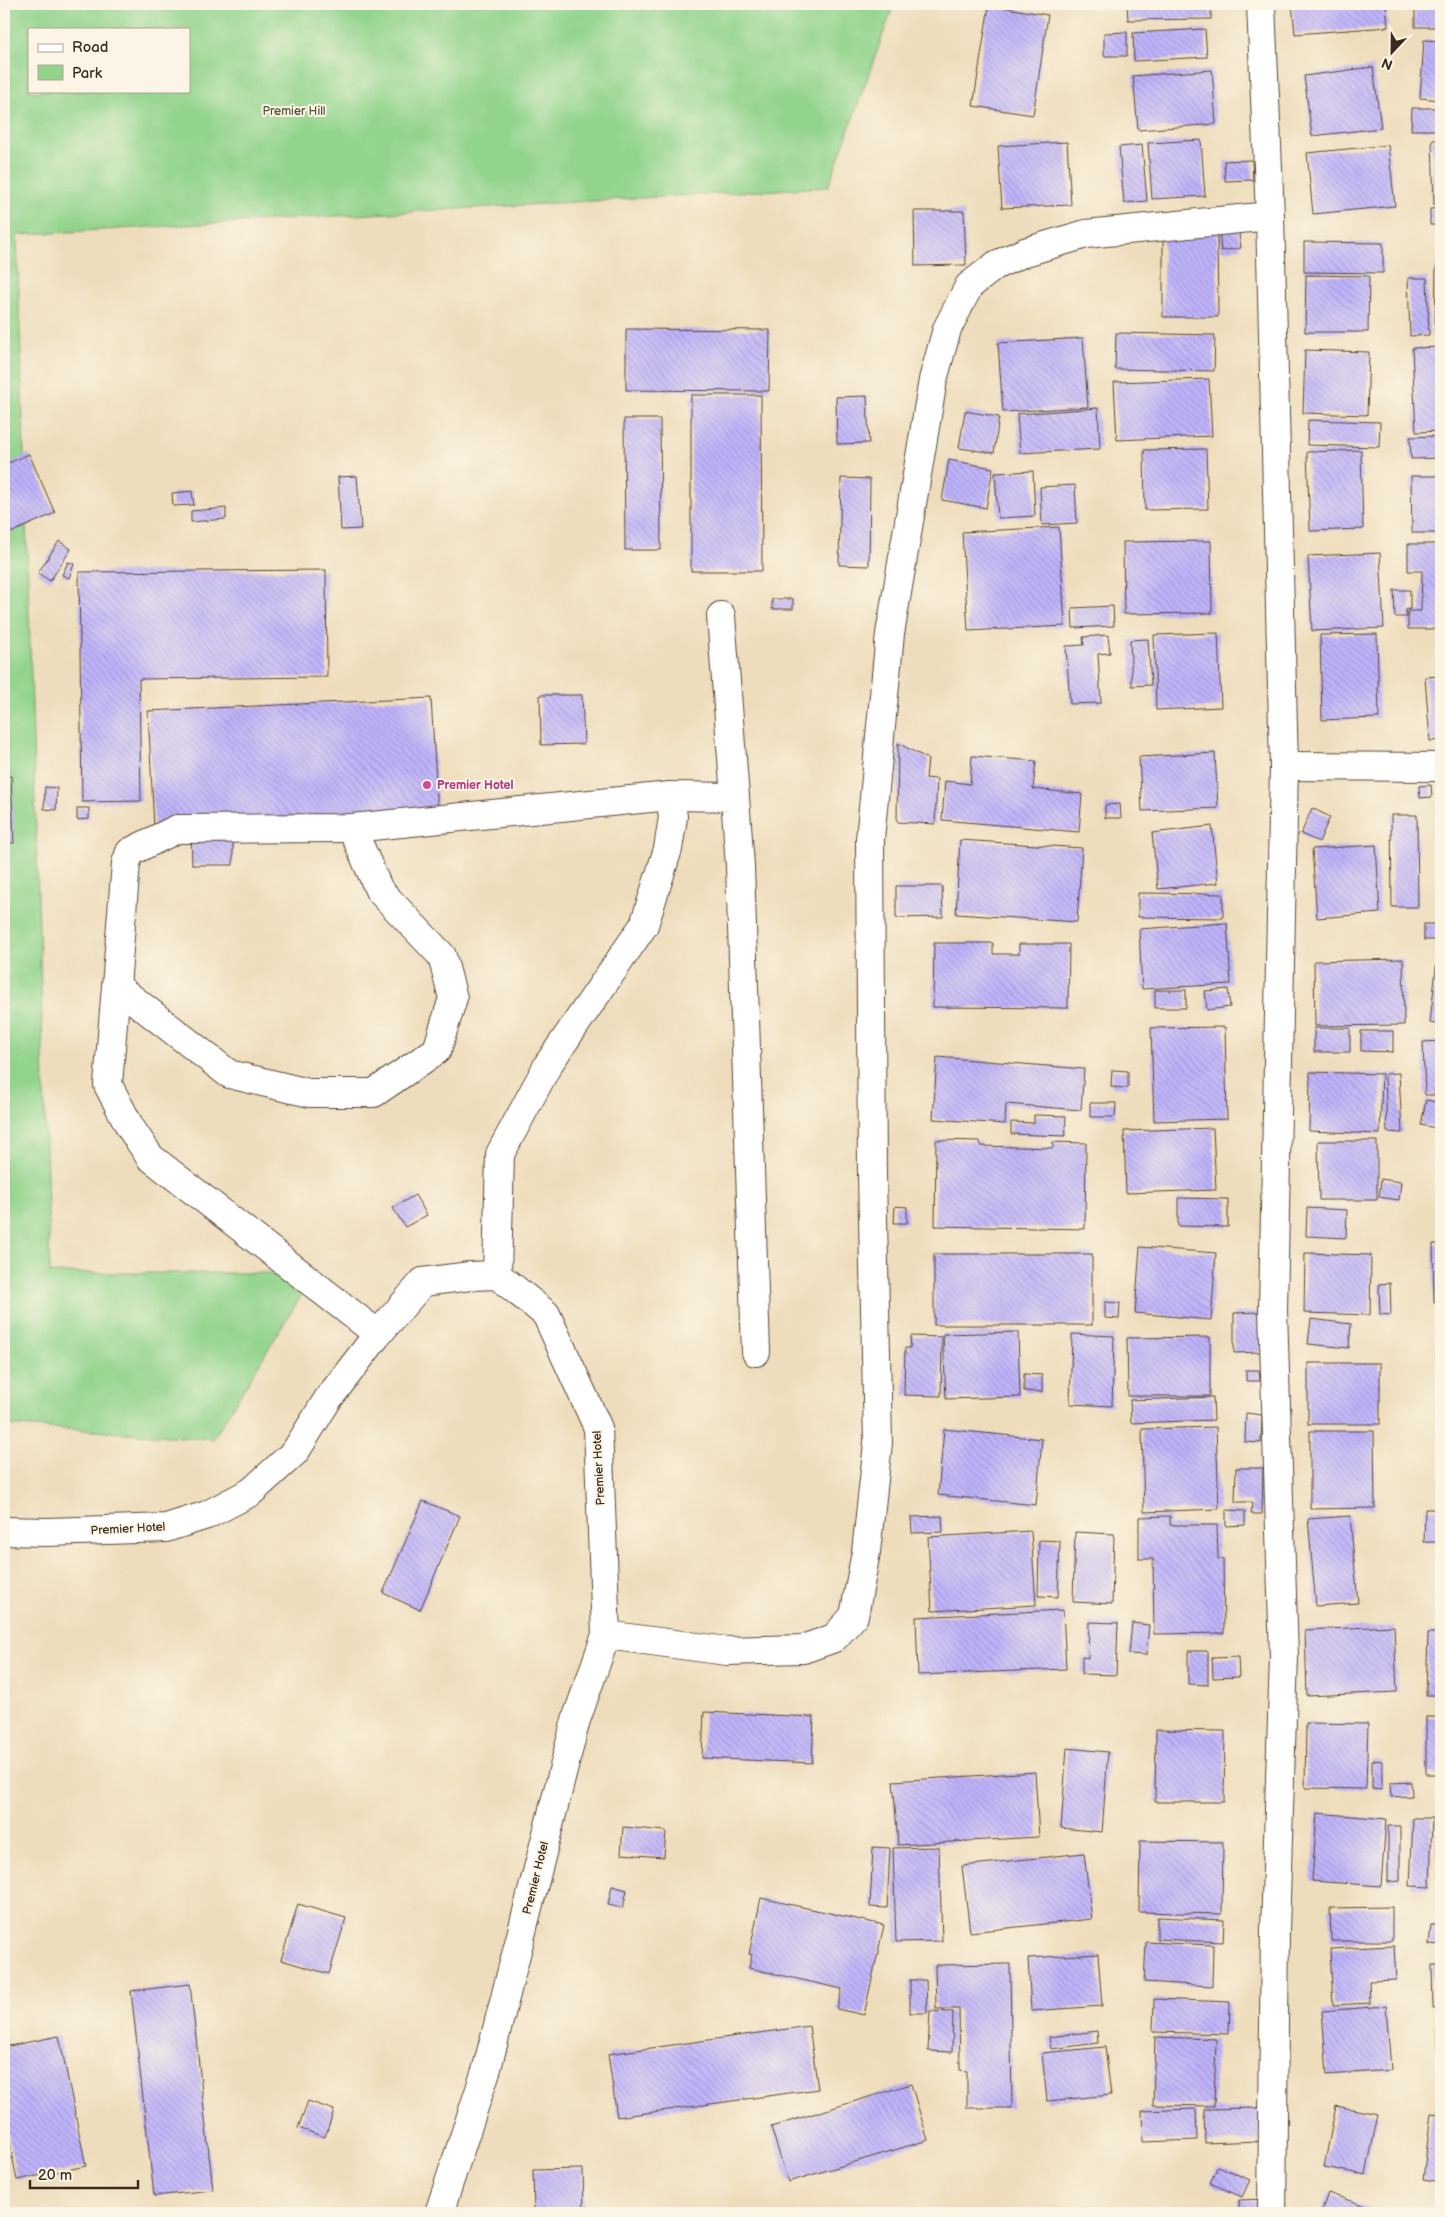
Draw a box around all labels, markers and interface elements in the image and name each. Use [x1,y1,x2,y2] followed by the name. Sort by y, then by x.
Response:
[28,28,190,92] legend
[1368,28,1418,78] north arrow
[72,38,108,57] text: Road
[1379,54,1395,73] text: N
[72,64,103,83] text: Park
[262,104,326,119] park label: Premier Hill
[437,778,513,793] place label: Premier Hotel
[421,779,433,791] marker: Premier Hotel
[590,1430,608,1506] street label: Premier Hotel
[90,1520,166,1538] street label: Premier Hotel
[520,1840,552,1916] street label: Premier Hotel
[30,2157,138,2189] scale bar
[38,2166,72,2185] text: 20 m

